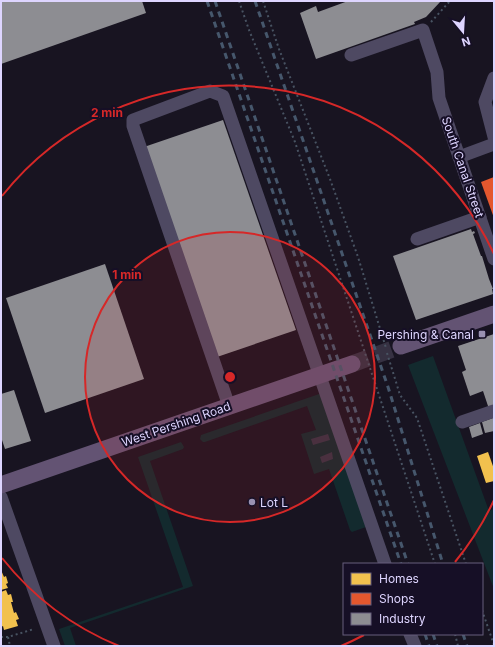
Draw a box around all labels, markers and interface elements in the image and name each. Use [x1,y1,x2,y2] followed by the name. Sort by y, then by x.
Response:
[443,12,483,52] north arrow
[460,34,472,49] text: N
[91,105,123,120] text: 2 min
[439,115,487,220] street label: South Canal Street
[112,267,142,282] text: 1 min
[377,327,474,342] place label: Pershing & Canal
[477,329,487,339] marker: Pershing & Canal
[223,370,237,384] centre of rings
[120,398,232,450] street label: West Pershing Road
[260,495,288,510] place label: Lot L
[247,497,257,507] marker: Lot L
[343,563,483,635] legend
[379,571,419,586] text: Homes
[379,591,415,606] text: Shops
[379,611,426,626] text: Industry

